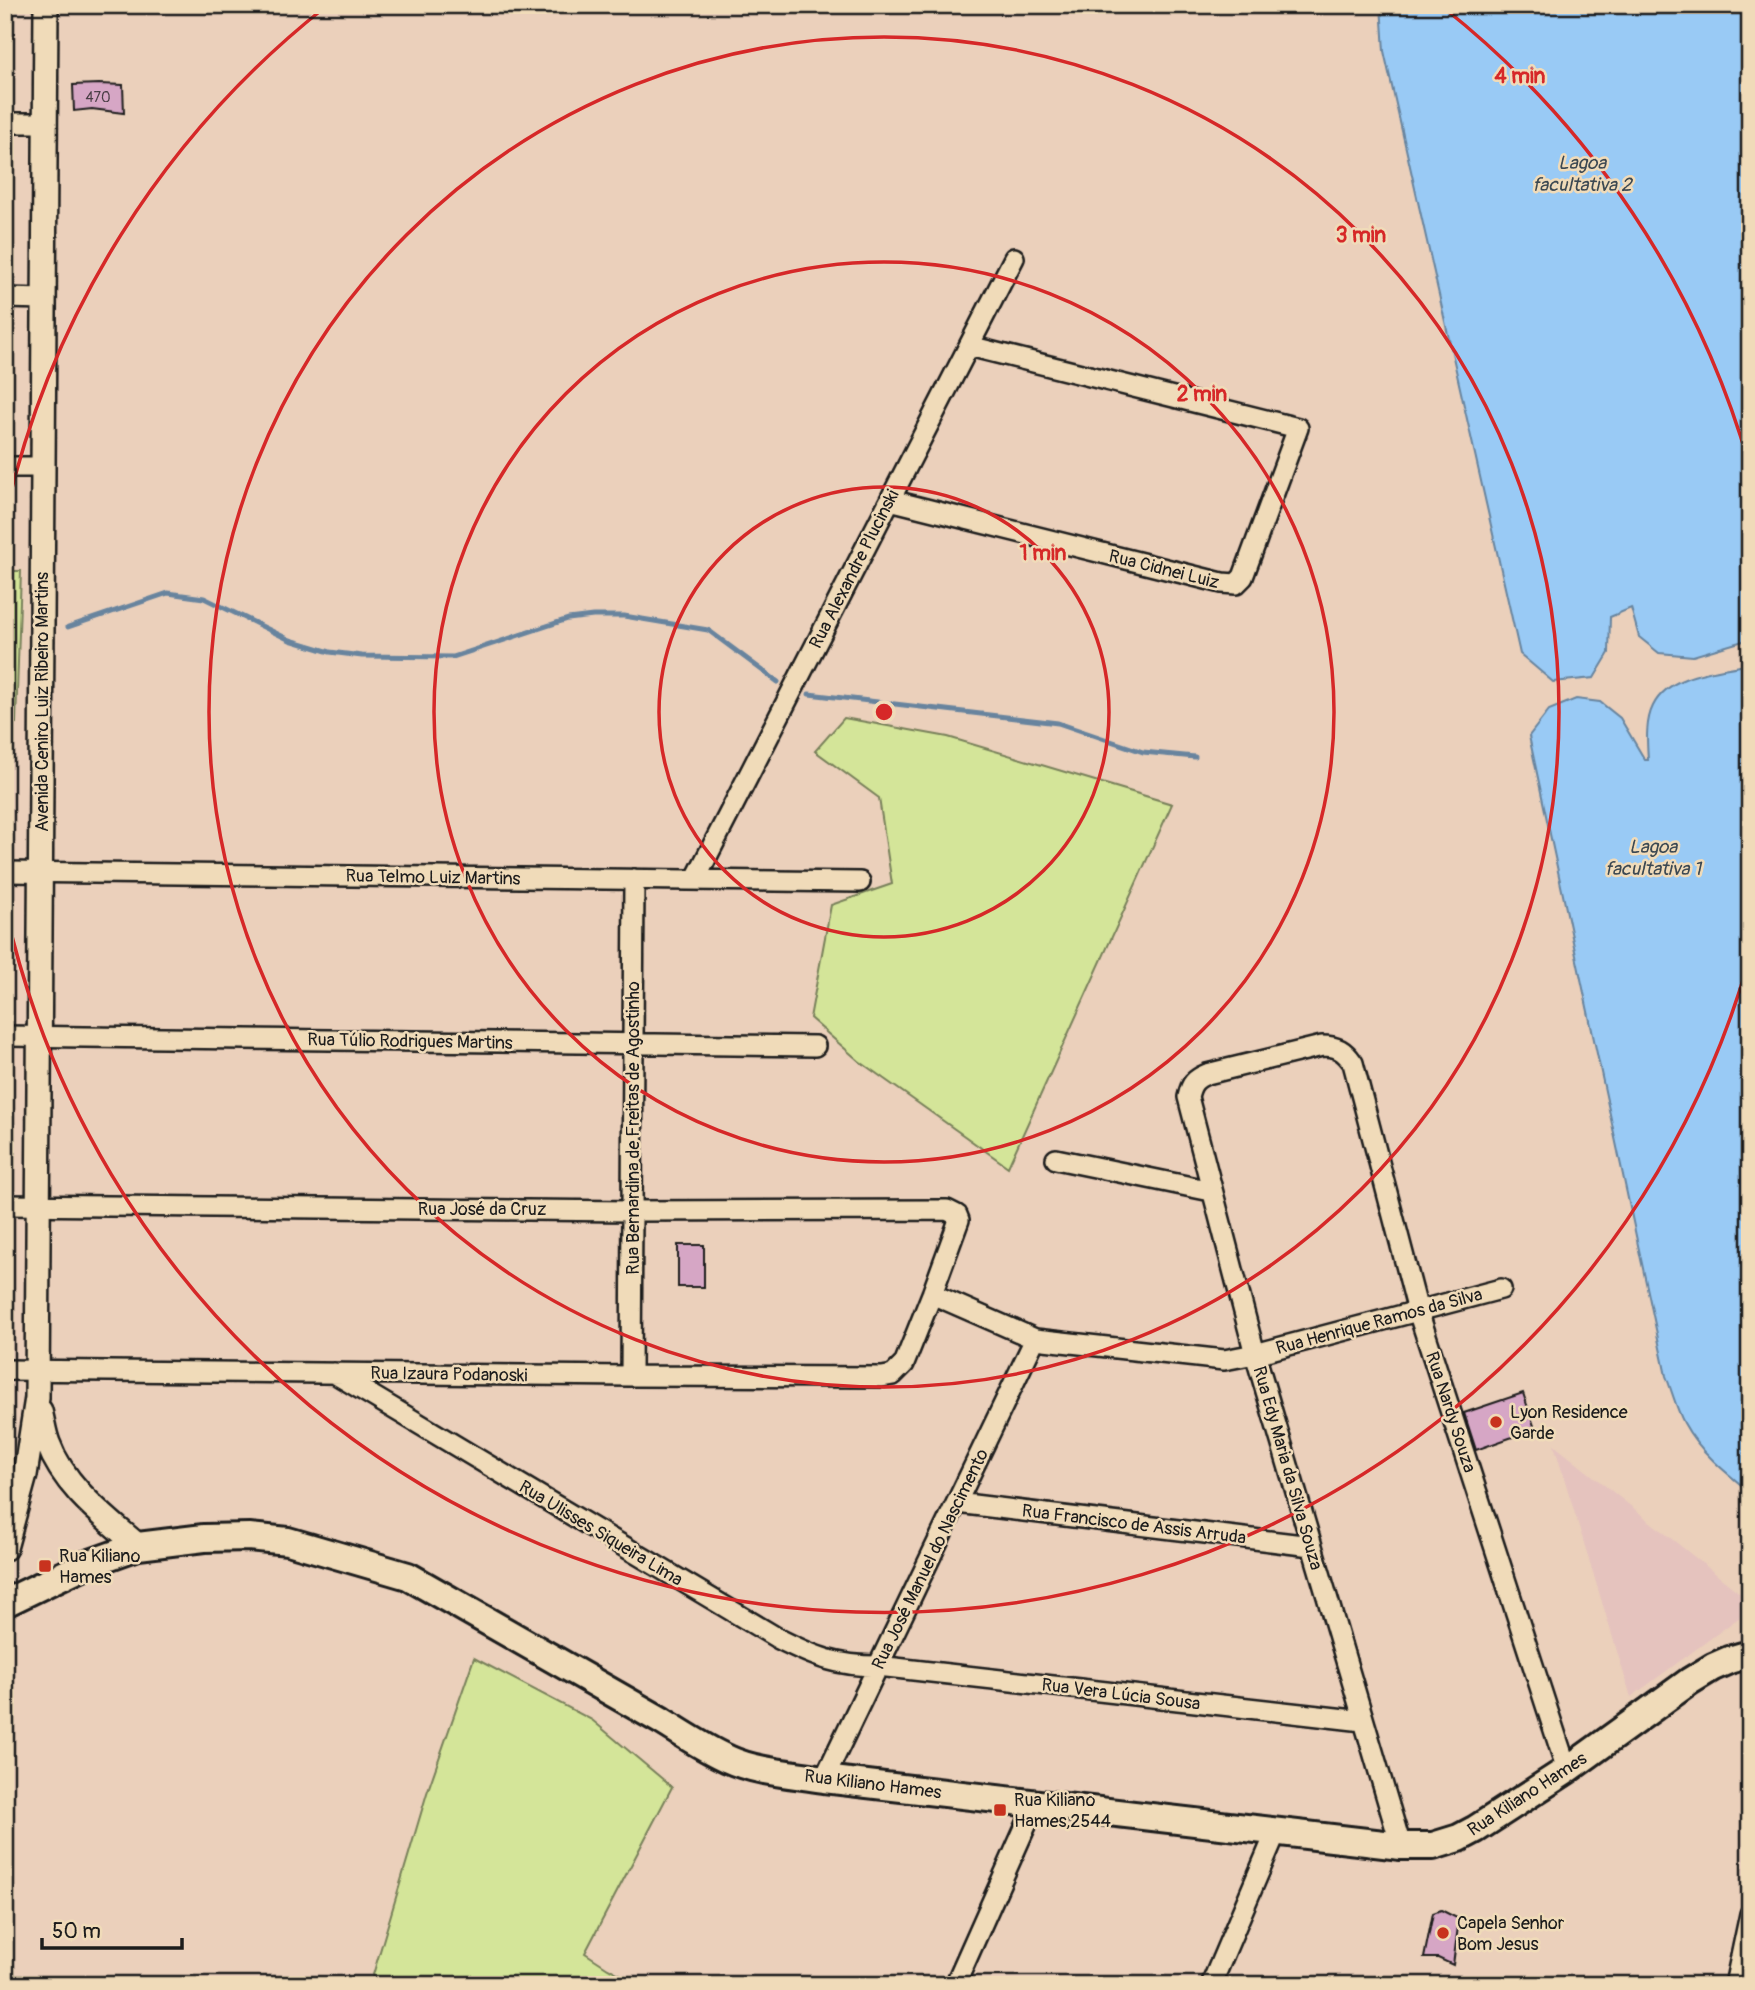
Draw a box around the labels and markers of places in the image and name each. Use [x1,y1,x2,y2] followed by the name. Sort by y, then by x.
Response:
[872,700,896,724] centre of rings
[1510,1401,1628,1445] place label: Lyon Residence Garde
[1488,1414,1504,1430] marker: Lyon Residence Garde
[59,1545,141,1589] place label: Rua Kiliano Hames
[37,1558,53,1574] marker: Rua Kiliano Hames
[1014,1789,1112,1833] place label: Rua Kiliano Hames,2544
[992,1802,1008,1818] marker: Rua Kiliano Hames,2544
[1457,1912,1565,1956] place label: Capela Senhor Bom Jesus
[1435,1925,1451,1941] marker: Capela Senhor Bom Jesus

